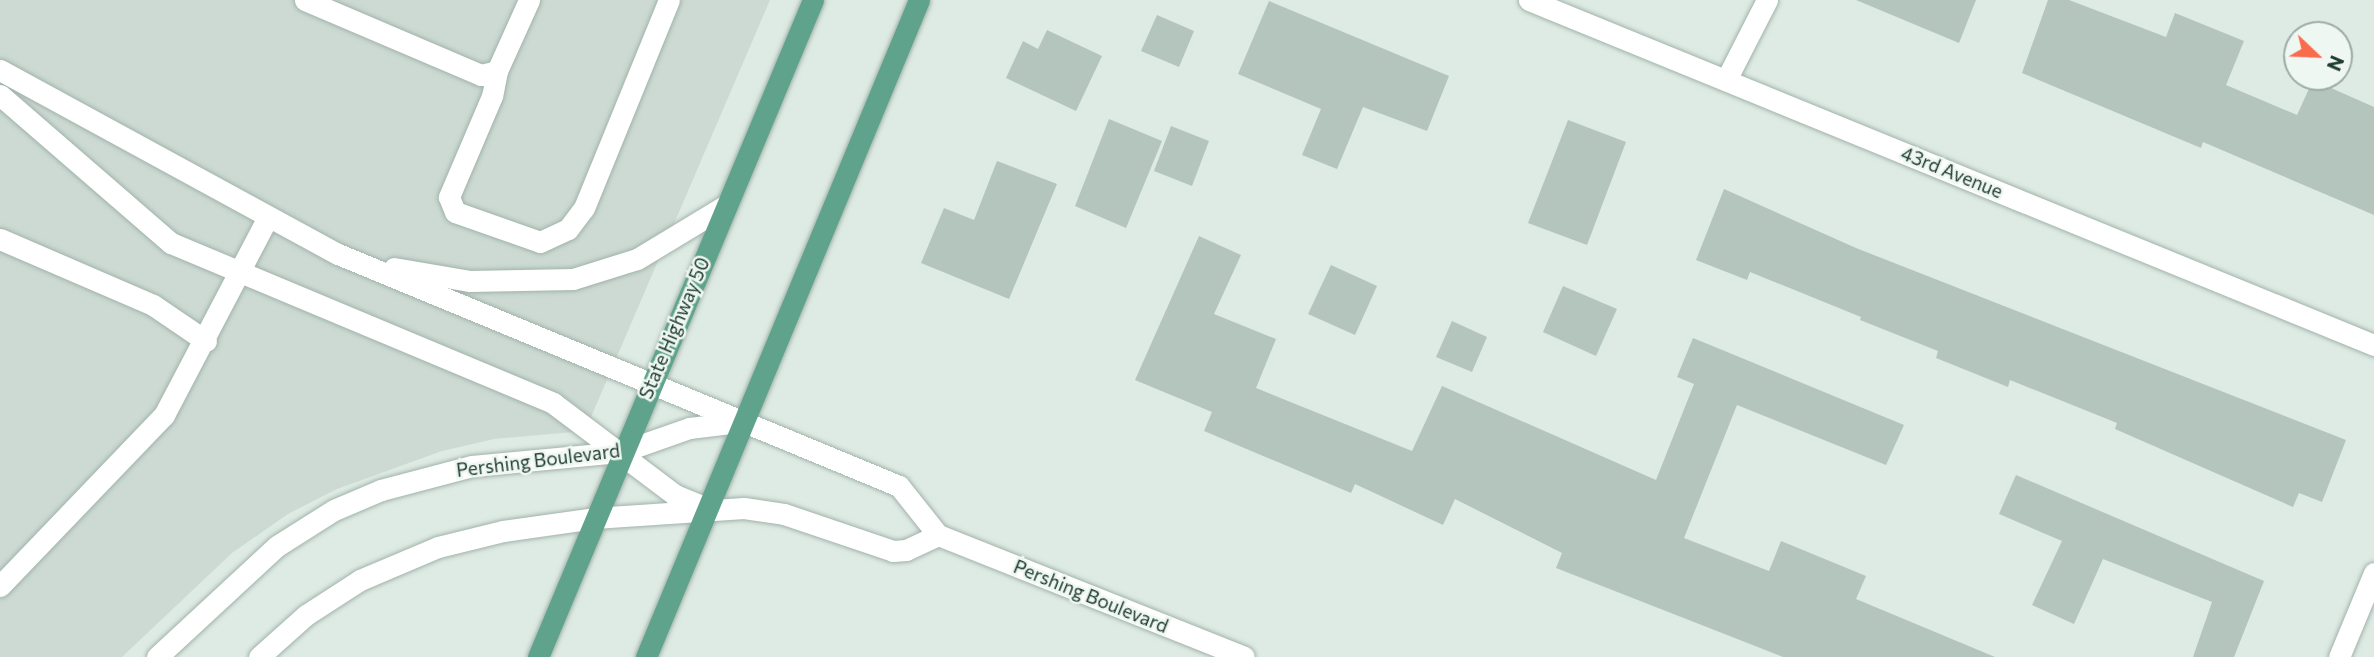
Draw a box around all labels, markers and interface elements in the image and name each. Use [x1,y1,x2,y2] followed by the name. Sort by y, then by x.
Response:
[2283,21,2353,91] north arrow
[2323,53,2349,75] text: N
[1898,141,2006,203] street label: 43rd Avenue
[634,254,714,402] street label: State Highway 50
[455,439,621,481] street label: Pershing Boulevard
[1010,555,1172,637] street label: Pershing Boulevard

